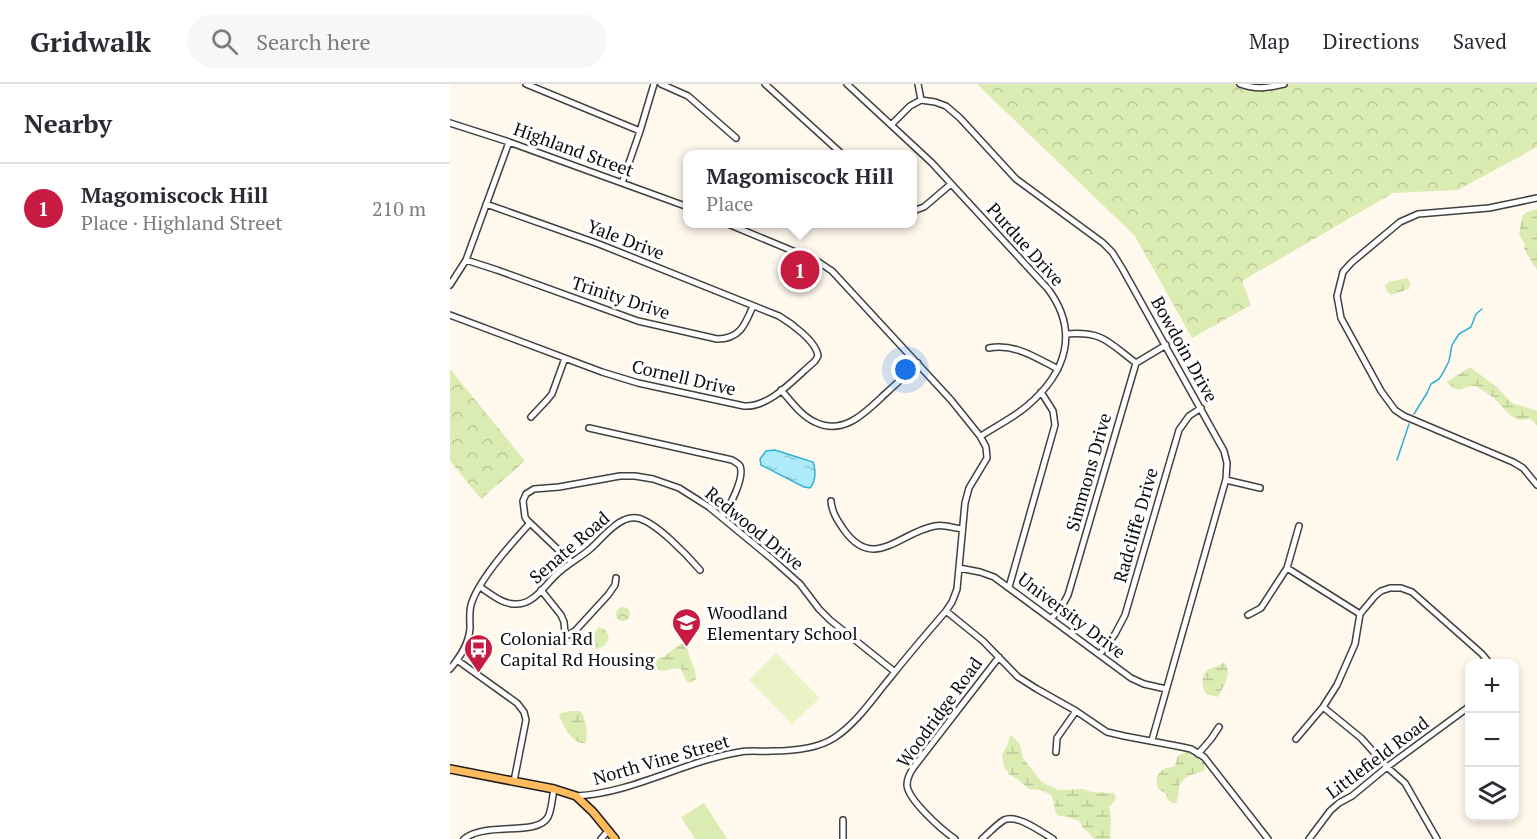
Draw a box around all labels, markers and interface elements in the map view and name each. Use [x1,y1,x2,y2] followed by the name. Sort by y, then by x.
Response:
[187,14,607,68] search box
[30,23,151,60] text: Gridwalk
[208,25,241,58] icon: search
[256,27,371,56] text: Search here
[1249,27,1290,55] text: Map
[1323,27,1420,55] text: Directions
[1453,27,1507,55] text: Saved
[24,106,112,140] text: Nearby
[511,116,638,182] street label: Highland Street
[683,150,917,228] popup
[706,161,894,190] text: Magomiscock Hill
[81,180,268,209] text: Magomiscock Hill
[706,190,753,217] text: Place
[38,195,49,222] text: 1
[372,195,426,222] text: 210 m
[982,197,1070,291] street label: Purdue Drive
[81,209,283,236] text: Place · Highland Street
[584,213,668,265] street label: Yale Drive
[780,248,820,292] pin: 1
[569,270,673,324] street label: Trinity Drive
[1146,292,1224,406] street label: Bowdoin Drive
[630,353,738,401] street label: Cornell Drive
[891,355,920,384] your location
[1060,410,1116,534] street label: Simmons Drive
[1107,465,1163,585] street label: Radcliffe Drive
[701,481,809,575] street label: Redwood Drive
[524,506,614,588] street label: Senate Road
[1013,567,1131,663] street label: University Drive
[707,600,858,645] place label: Woodland Elementary School
[670,606,702,648] school or university icon: Woodland Elementary School
[500,626,655,671] place label: Colonial Rd Capital Rd Housing
[463,632,495,674] bus stop icon: Colonial Rd Capital Rd Housing
[891,652,987,772] street label: Woodridge Road
[1465,659,1519,821] map controls
[1465,659,1519,713] button: +
[1321,710,1433,804] street label: Littlefield Road
[1465,713,1519,767] button: −
[590,728,732,790] street label: North Vine Street
[1465,767,1519,821] button: layers

